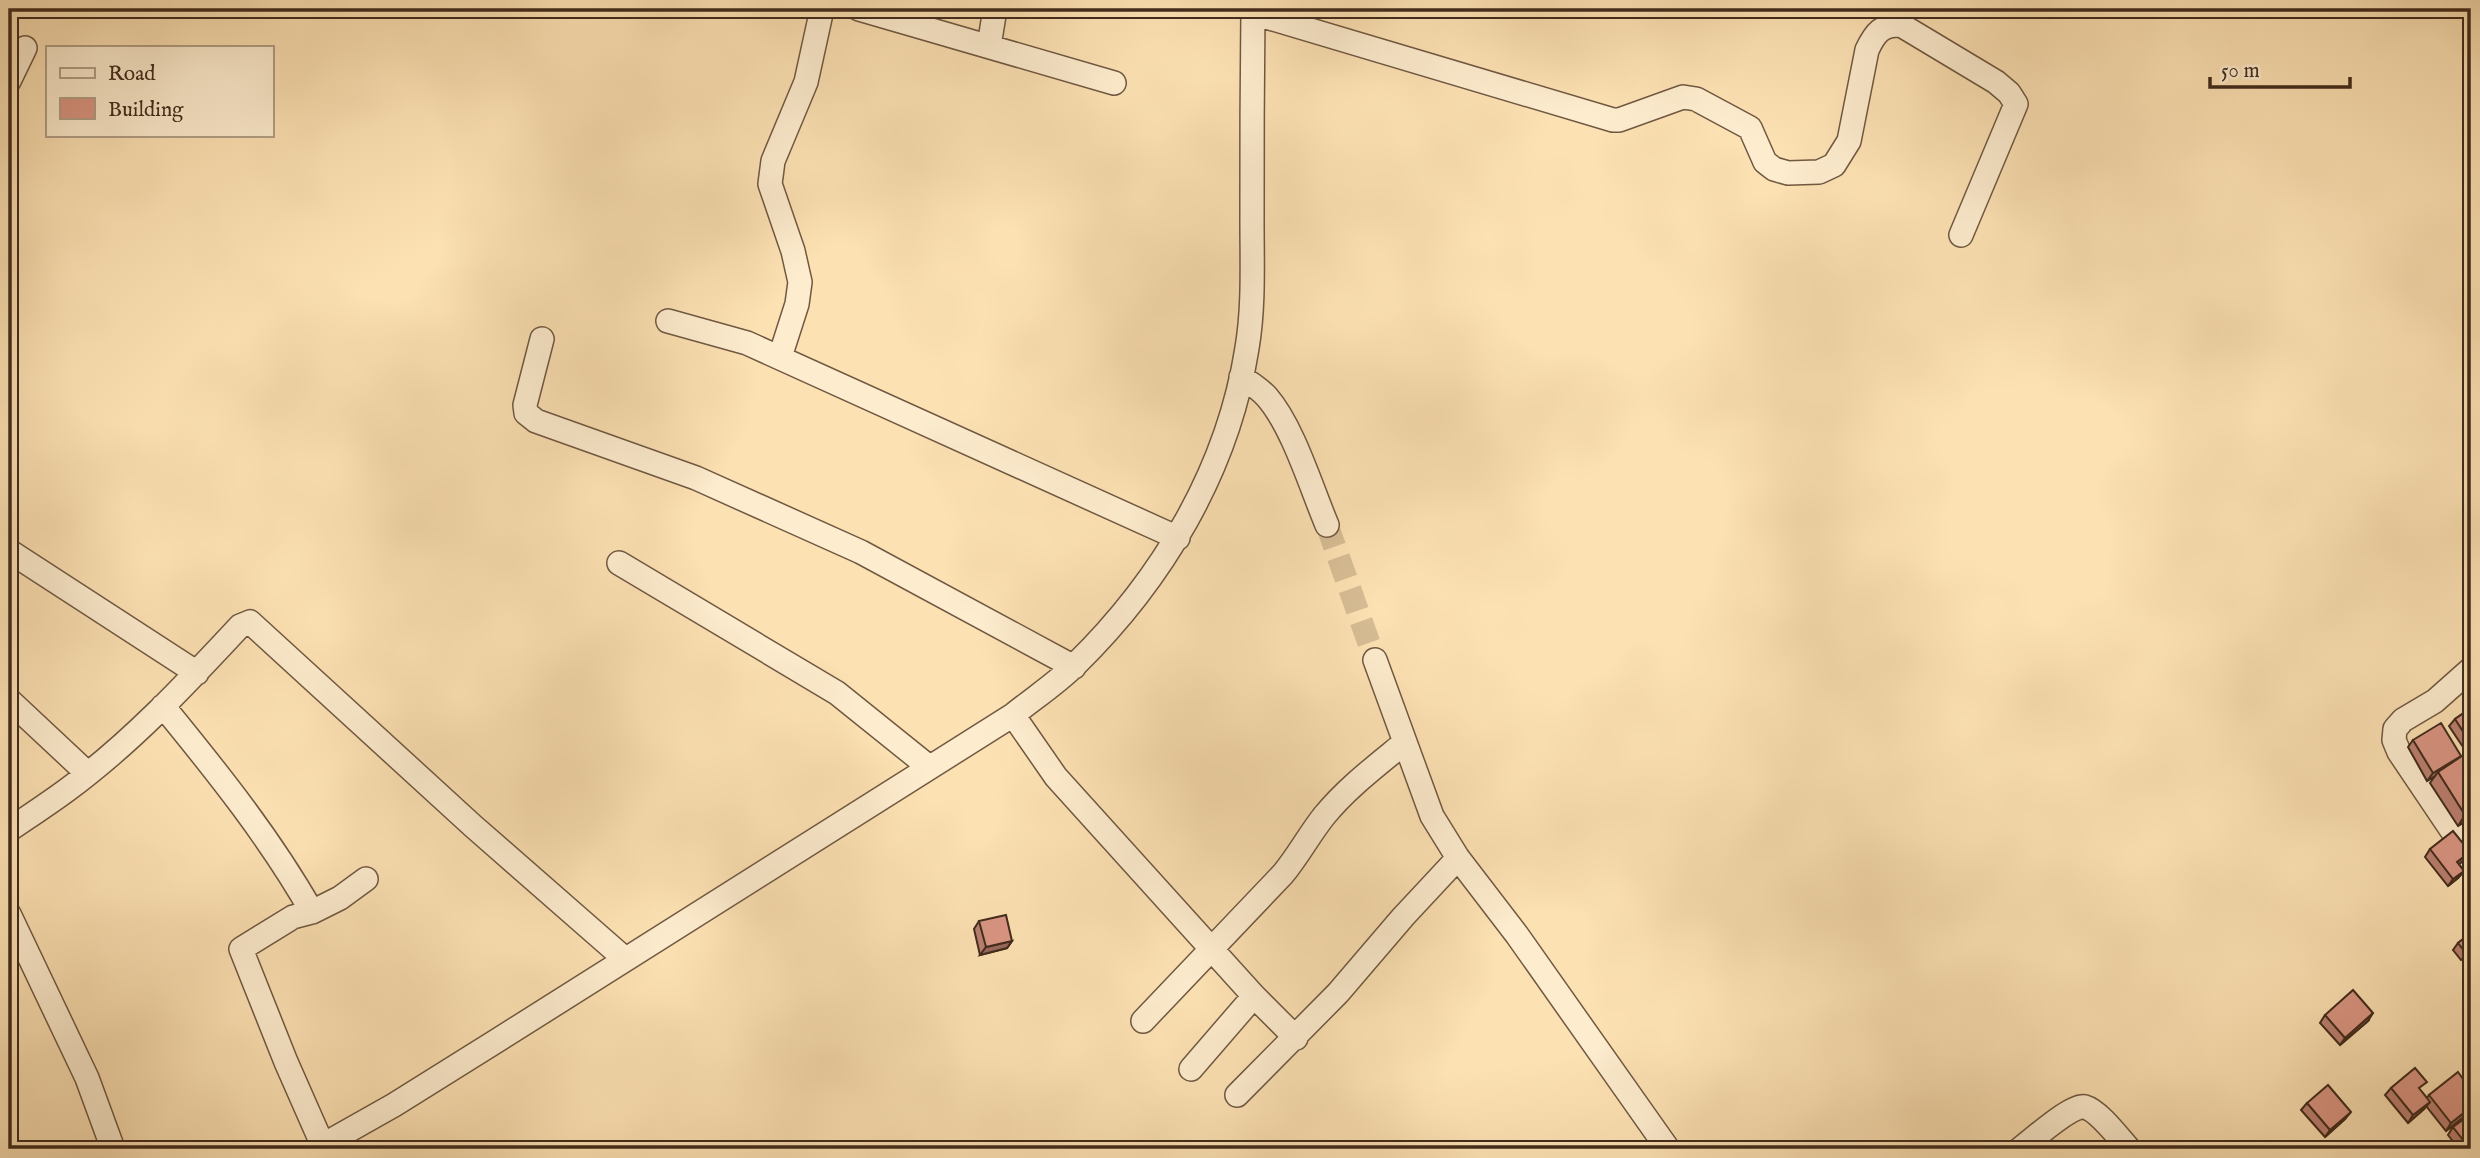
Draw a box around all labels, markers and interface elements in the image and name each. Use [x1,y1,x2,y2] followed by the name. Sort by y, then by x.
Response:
[46,46,273,136] legend
[2210,46,2350,90] scale bar
[2221,58,2260,85] text: 50 m
[108,61,156,88] text: Road
[108,97,184,124] text: Building

